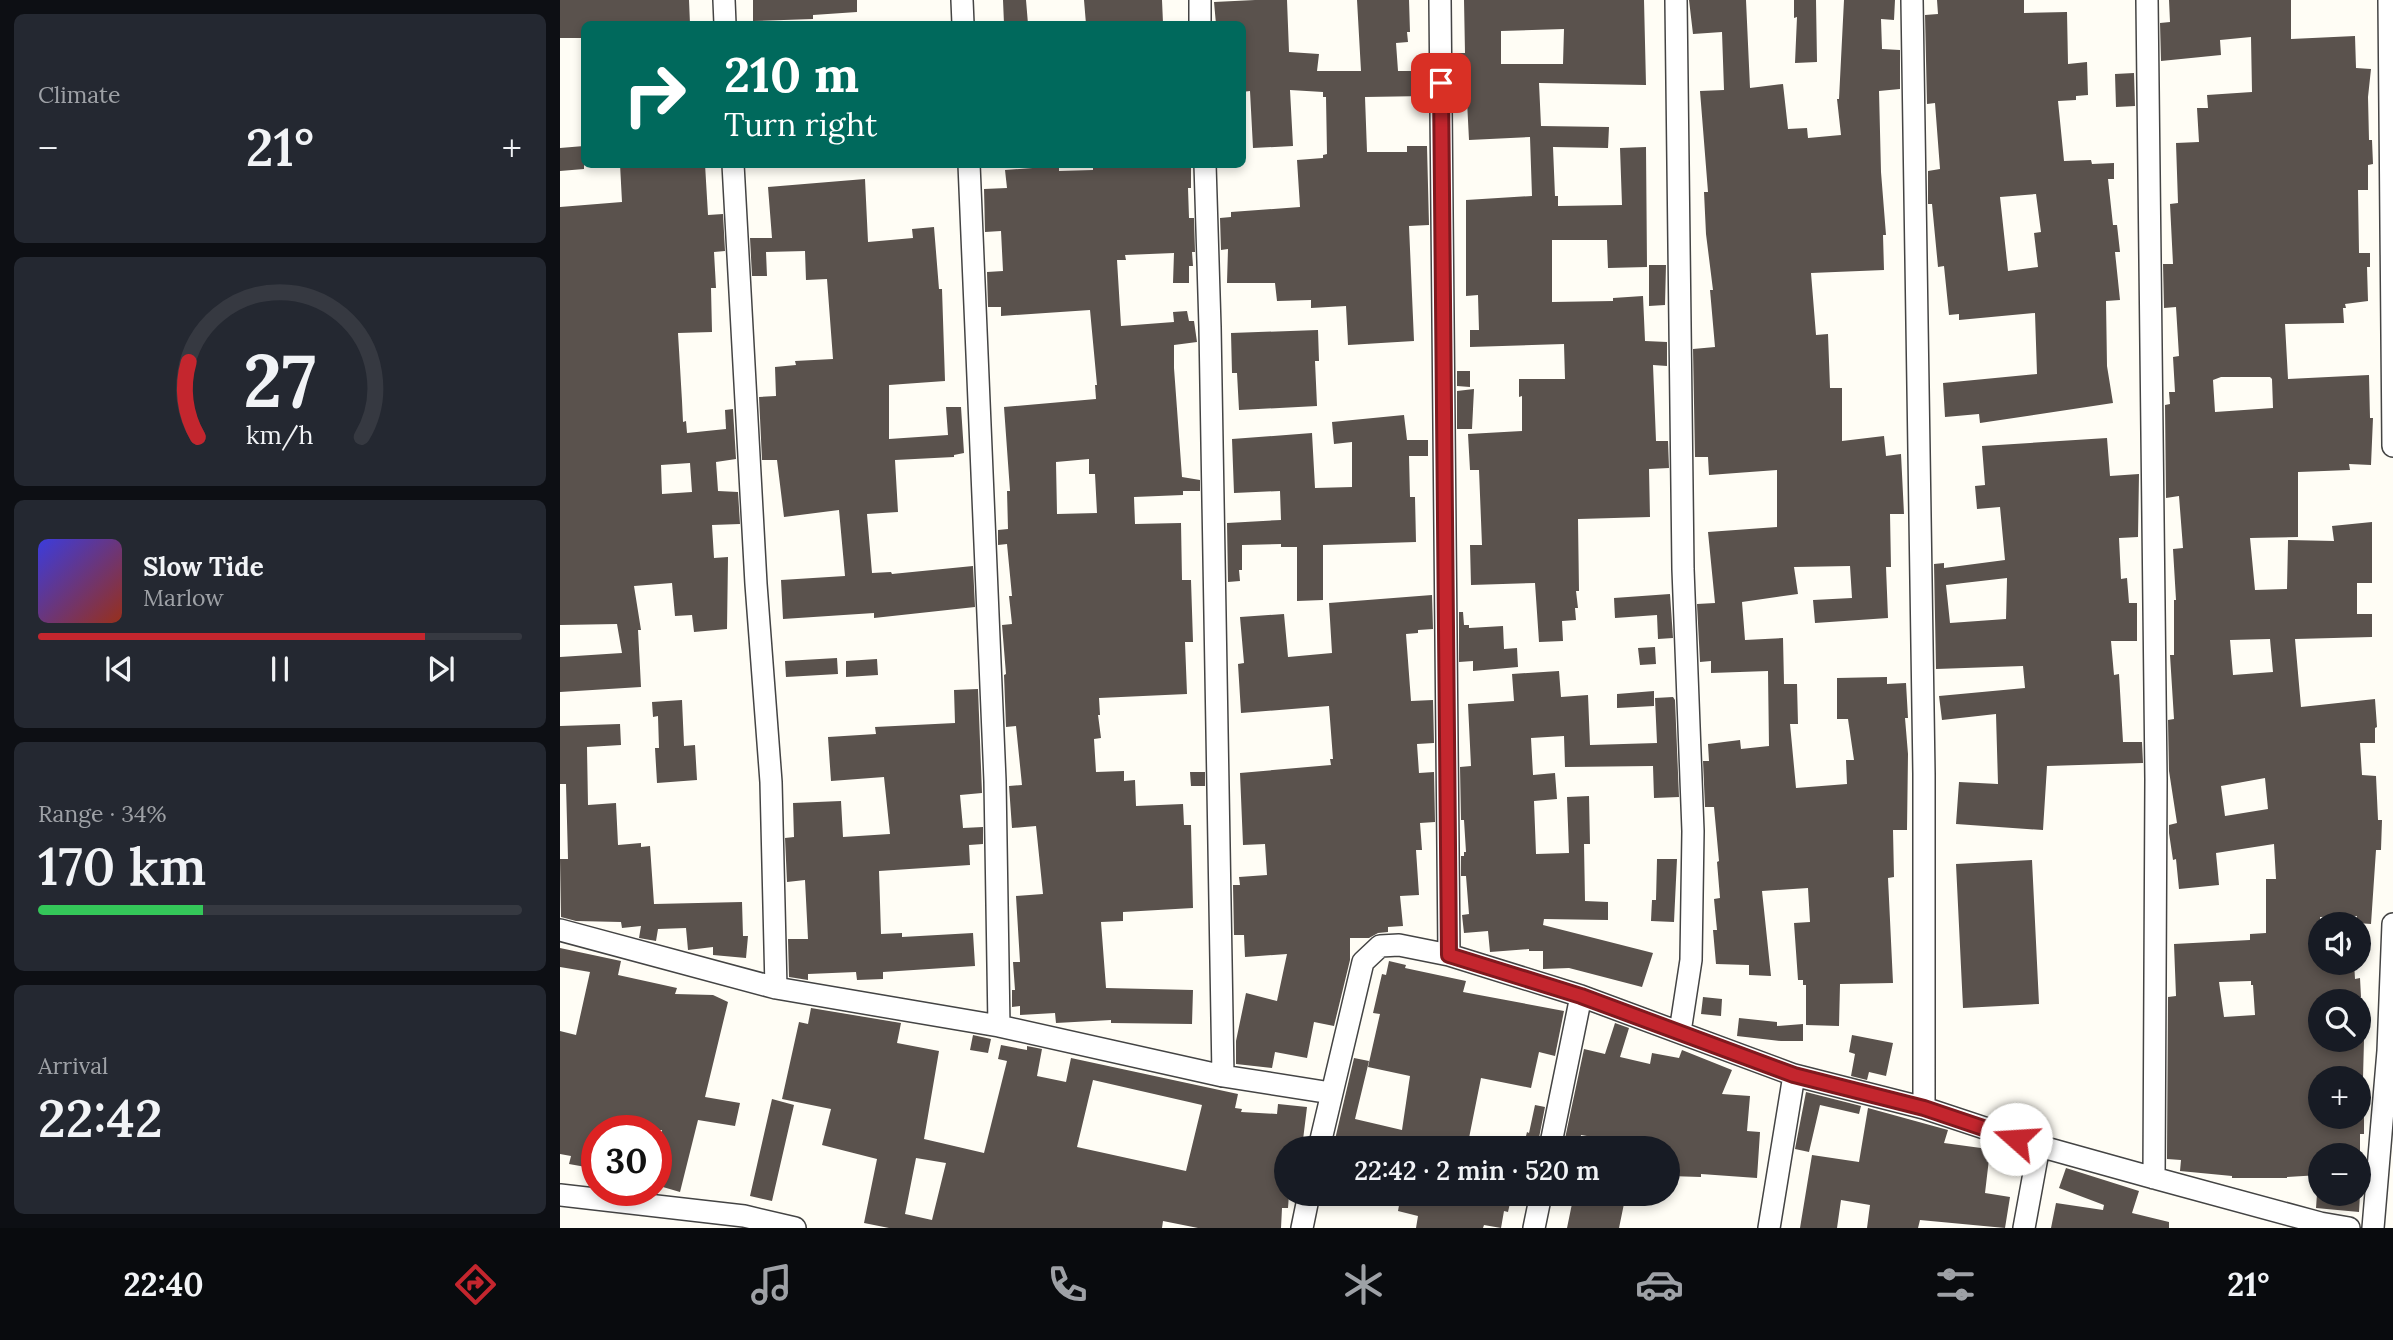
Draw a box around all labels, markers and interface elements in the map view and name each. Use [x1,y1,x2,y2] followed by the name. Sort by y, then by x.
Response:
[724,43,859,105] text: 210 m
[609,49,700,140] icon: right
[1411,53,1471,113] pin
[1422,64,1460,102] icon: arrive
[38,80,120,109] text: Climate
[724,104,877,145] text: Turn right
[246,114,314,180] text: 21°
[38,124,58,172] text: −
[502,124,522,172] text: +
[244,335,316,428] text: 27
[246,419,314,451] text: km/h
[143,550,264,583] text: Slow Tide
[143,583,224,612] text: Marlow
[100,650,138,688] icon: previous
[261,650,299,688] icon: pause
[422,650,460,688] icon: next
[38,799,166,828] text: Range · 34%
[38,833,206,899] text: 170 km
[2308,912,2371,1206] map controls
[2308,912,2371,975] button: sound
[2308,989,2371,1052] button: search
[38,1051,108,1080] text: Arrival
[2308,1066,2371,1129] button: +
[38,1085,163,1151] text: 22:42
[1979,1102,2053,1176] position arrow
[581,1115,672,1206] speed limit sign: 30
[2308,1143,2371,1206] button: −
[1354,1154,1600,1187] text: 22:42 · 2 min · 520 m
[451,1260,500,1309] icon: directions
[747,1260,796,1309] icon: music
[1043,1260,1092,1309] icon: phone
[1339,1260,1388,1309] icon: climate
[1635,1260,1684,1309] icon: car
[1931,1260,1980,1309] icon: filters
[124,1264,204,1305] text: 22:40
[2227,1264,2269,1305] text: 21°

